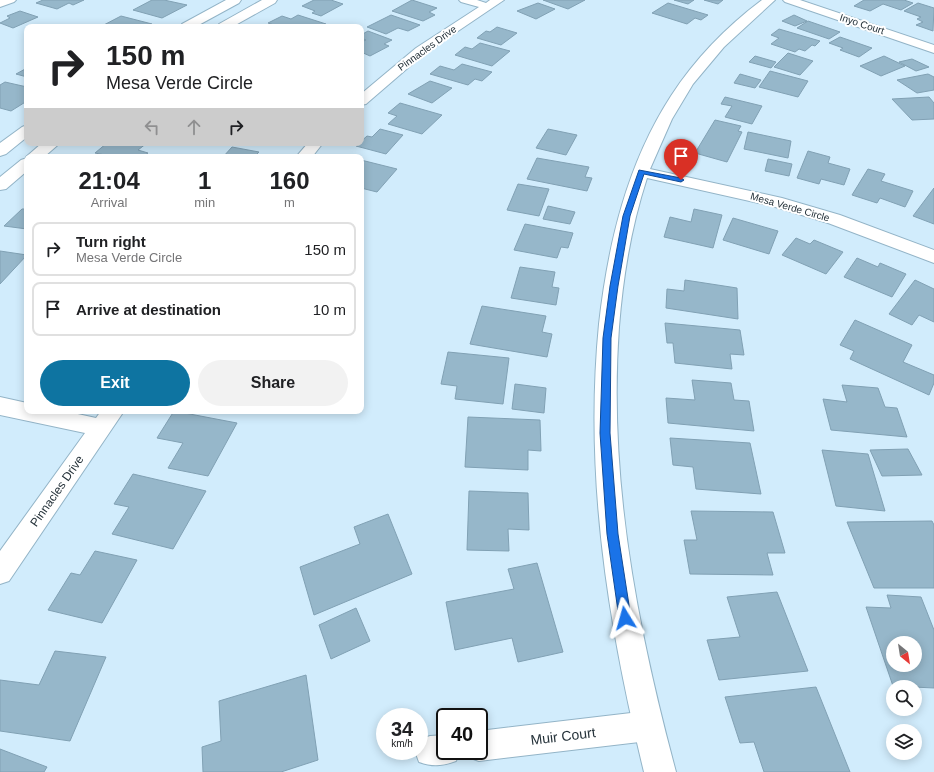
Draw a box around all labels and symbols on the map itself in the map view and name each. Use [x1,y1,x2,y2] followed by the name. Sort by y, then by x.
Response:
[838,12,886,36] street label: Inyo Court
[396,23,459,73] street label: Pinnacles Drive
[664,139,698,180] pin
[749,190,831,224] street label: Mesa Verde Circle
[27,453,87,529] street label: Pinnacles Drive
[604,597,646,639] position arrow
[886,636,922,672] north arrow
[436,708,488,760] speed limit sign: 40
[530,724,597,748] street label: Muir Court

